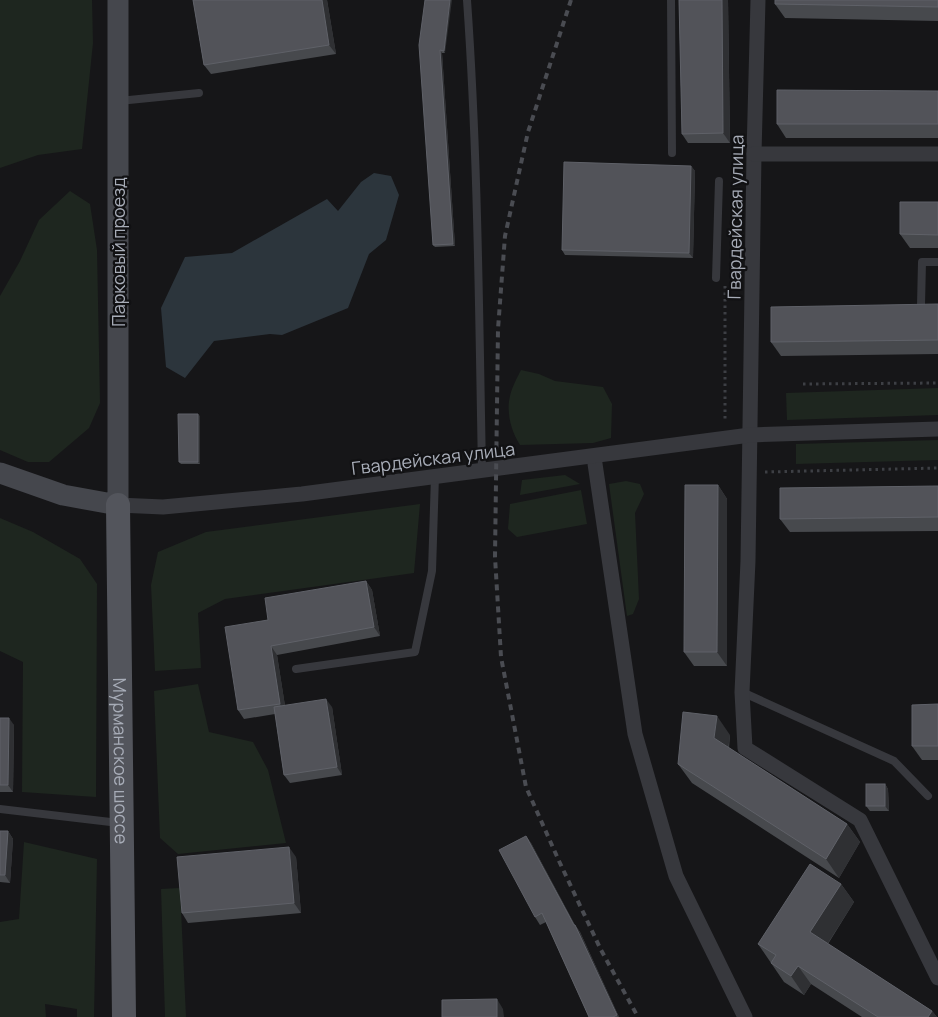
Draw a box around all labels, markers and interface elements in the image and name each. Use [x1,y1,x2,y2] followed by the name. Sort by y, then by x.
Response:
[722,134,748,300] street label: Гвардейская улица
[106,177,130,327] street label: Парковый проезд
[350,436,516,480] street label: Гвардейская улица
[108,678,134,844] street label: Мурманское шоссе

